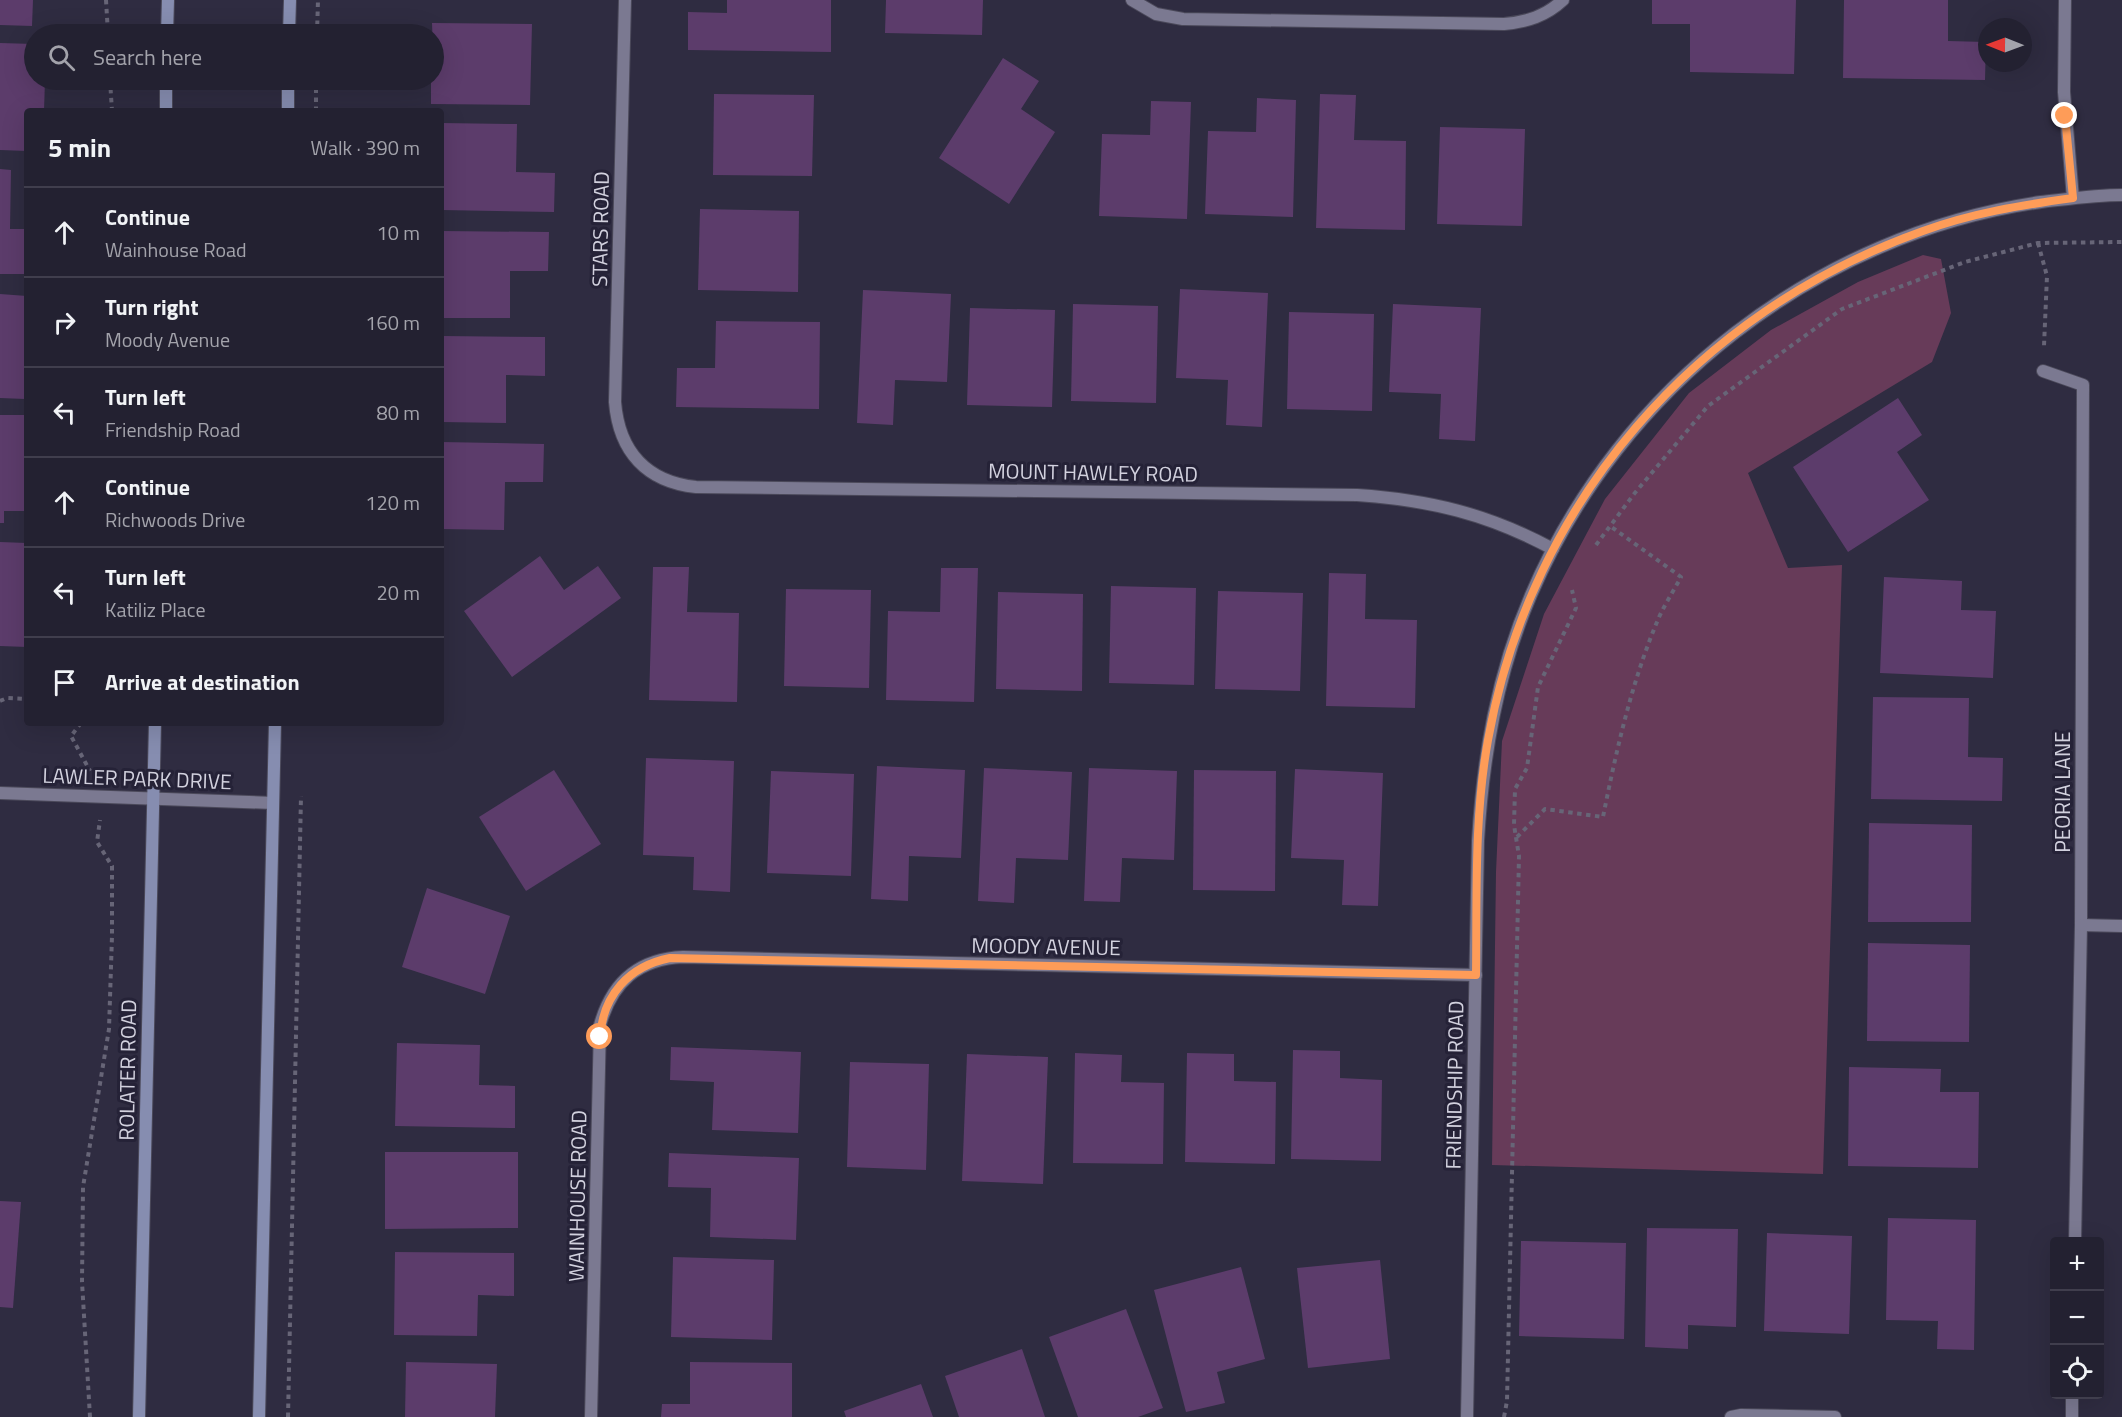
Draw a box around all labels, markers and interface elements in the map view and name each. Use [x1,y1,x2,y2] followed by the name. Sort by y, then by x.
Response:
[1978,18,2032,72] north arrow
[24,24,444,90] search box
[93,40,202,74] text: Search here
[45,41,78,74] icon: search
[2051,102,2077,128] route end
[48,128,111,167] text: 5 min
[311,132,420,163] text: Walk · 390 m
[583,171,617,287] street label: STARS ROAD
[105,200,190,234] text: Continue
[48,216,81,249] icon: ahead
[376,217,420,248] text: 10 m
[105,234,247,265] text: Wainhouse Road
[105,290,199,324] text: Turn right
[48,306,81,339] icon: right
[365,307,420,338] text: 160 m
[105,324,230,355] text: Moody Avenue
[105,380,186,414] text: Turn left
[48,396,81,429] icon: left
[376,397,420,428] text: 80 m
[105,414,240,445] text: Friendship Road
[988,454,1198,490] street label: MOUNT HAWLEY ROAD
[105,470,190,504] text: Continue
[48,486,81,519] icon: ahead
[365,487,420,518] text: 120 m
[105,504,245,535] text: Richwoods Drive
[105,560,186,594] text: Turn left
[48,576,81,609] icon: left
[376,577,420,608] text: 20 m
[105,594,206,625] text: Katiliz Place
[105,665,300,699] text: Arrive at destination
[48,666,81,699] icon: arrive
[2046,731,2078,853] street label: PEORIA LANE
[42,759,232,797] street label: LAWLER PARK DRIVE
[971,929,1121,963] street label: MOODY AVENUE
[110,999,144,1141] street label: ROLATER ROAD
[1437,1000,1471,1170] street label: FRIENDSHIP ROAD
[586,1023,612,1049] route start
[560,1110,594,1282] street label: WAINHOUSE ROAD
[2050,1237,2104,1399] map controls
[2050,1237,2104,1291] button: +
[2050,1291,2104,1345] button: −
[2050,1345,2104,1399] button: locate

